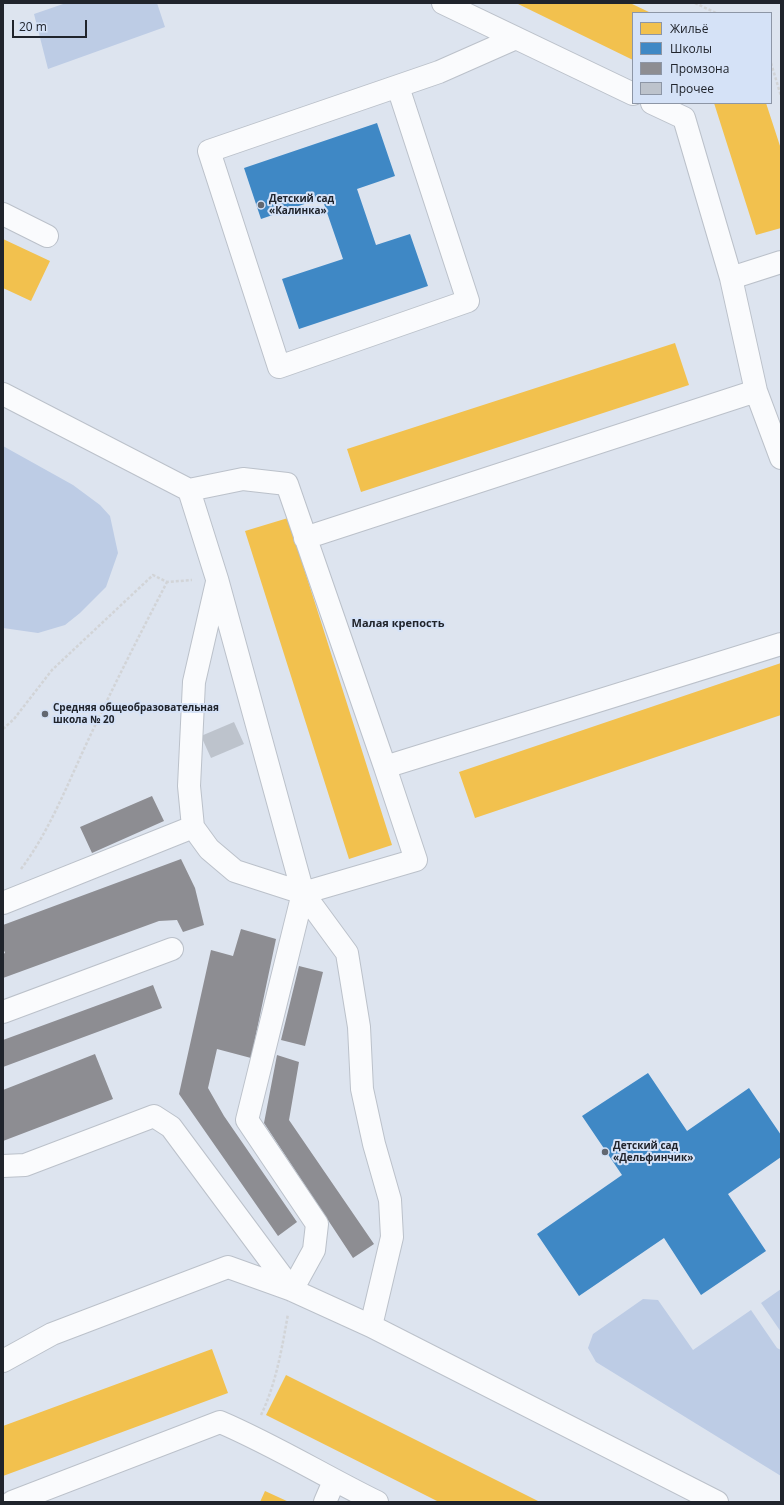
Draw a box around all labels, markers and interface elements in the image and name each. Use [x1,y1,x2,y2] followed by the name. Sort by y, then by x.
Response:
[14,12,89,38] scale bar
[632,12,772,104] legend
[19,18,47,35] text: 20 m
[670,20,708,37] text: Жильё
[670,40,712,57] text: Школы
[670,60,729,77] text: Промзона
[670,80,714,97] text: Прочее
[269,193,334,216] place label: Детский сад «Калинка»
[256,200,266,210] marker: Детский сад «Калинка»
[352,617,444,631] district label: Малая крепость
[53,702,219,726] place label: Средняя общеобразовательная школа № 20
[40,709,50,719] marker: Средняя общеобразовательная школа № 20
[613,1140,693,1164] place label: Детский сад «Дельфинчик»
[600,1147,610,1157] marker: Детский сад «Дельфинчик»

